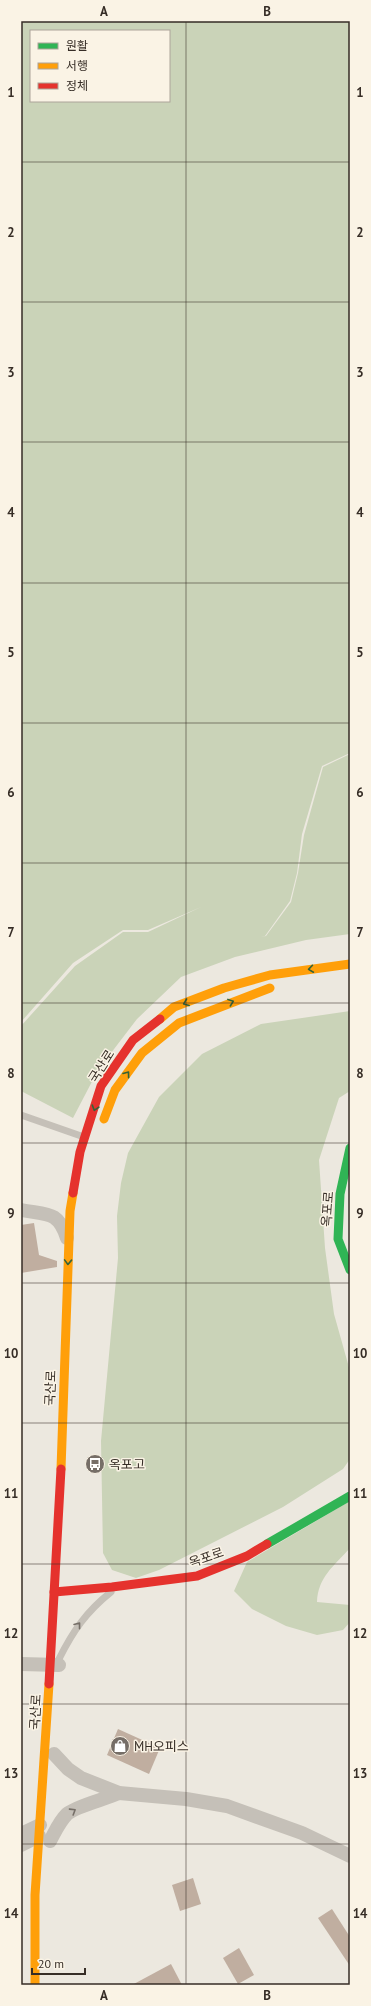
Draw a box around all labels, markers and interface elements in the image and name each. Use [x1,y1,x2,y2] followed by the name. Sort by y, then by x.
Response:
[100,3,108,20] text: A
[263,3,271,20] text: B
[30,30,170,102] legend
[66,38,88,53] text: 원활
[66,58,88,73] text: 서행
[66,78,88,93] text: 정체
[7,84,15,101] text: 1
[356,84,364,101] text: 1
[7,224,15,241] text: 2
[356,224,364,241] text: 2
[7,364,15,381] text: 3
[356,364,364,381] text: 3
[7,504,15,521] text: 4
[356,504,364,521] text: 4
[7,644,15,661] text: 5
[356,644,364,661] text: 5
[7,784,15,801] text: 6
[356,784,364,801] text: 6
[7,924,15,941] text: 7
[356,924,364,941] text: 7
[308,964,314,973] one-way arrow
[183,998,190,1006] one-way arrow
[228,998,235,1006] one-way arrow
[85,1047,118,1086] street label: 국산로
[7,1065,15,1082] text: 8
[356,1065,364,1082] text: 8
[122,1072,129,1079] one-way arrow
[91,1104,100,1111] one-way arrow
[318,1191,337,1228] street label: 옥포로
[7,1205,15,1222] text: 9
[356,1205,364,1222] text: 9
[64,1259,73,1265] one-way arrow
[4,1345,18,1362] text: 10
[353,1345,367,1362] text: 10
[41,1370,60,1406] street label: 국산로
[84,1453,106,1475] bus stop icon: 옥포고
[109,1456,145,1473] place label: 옥포고
[4,1485,18,1502] text: 11
[353,1485,367,1502] text: 11
[186,1544,226,1571] street label: 옥포로
[73,1623,80,1630] one-way arrow
[4,1625,18,1642] text: 12
[353,1625,367,1642] text: 12
[26,1694,45,1730] street label: 국산로
[109,1735,131,1757] shop icon: MH오피스
[134,1738,189,1755] place label: MH오피스
[4,1765,18,1782] text: 13
[353,1765,367,1782] text: 13
[69,1808,76,1815] one-way arrow
[4,1905,19,1922] text: 14
[353,1905,368,1922] text: 14
[32,1950,85,1976] scale bar
[38,1956,64,1971] text: 20 m
[100,1987,108,2004] text: A
[263,1987,271,2004] text: B

